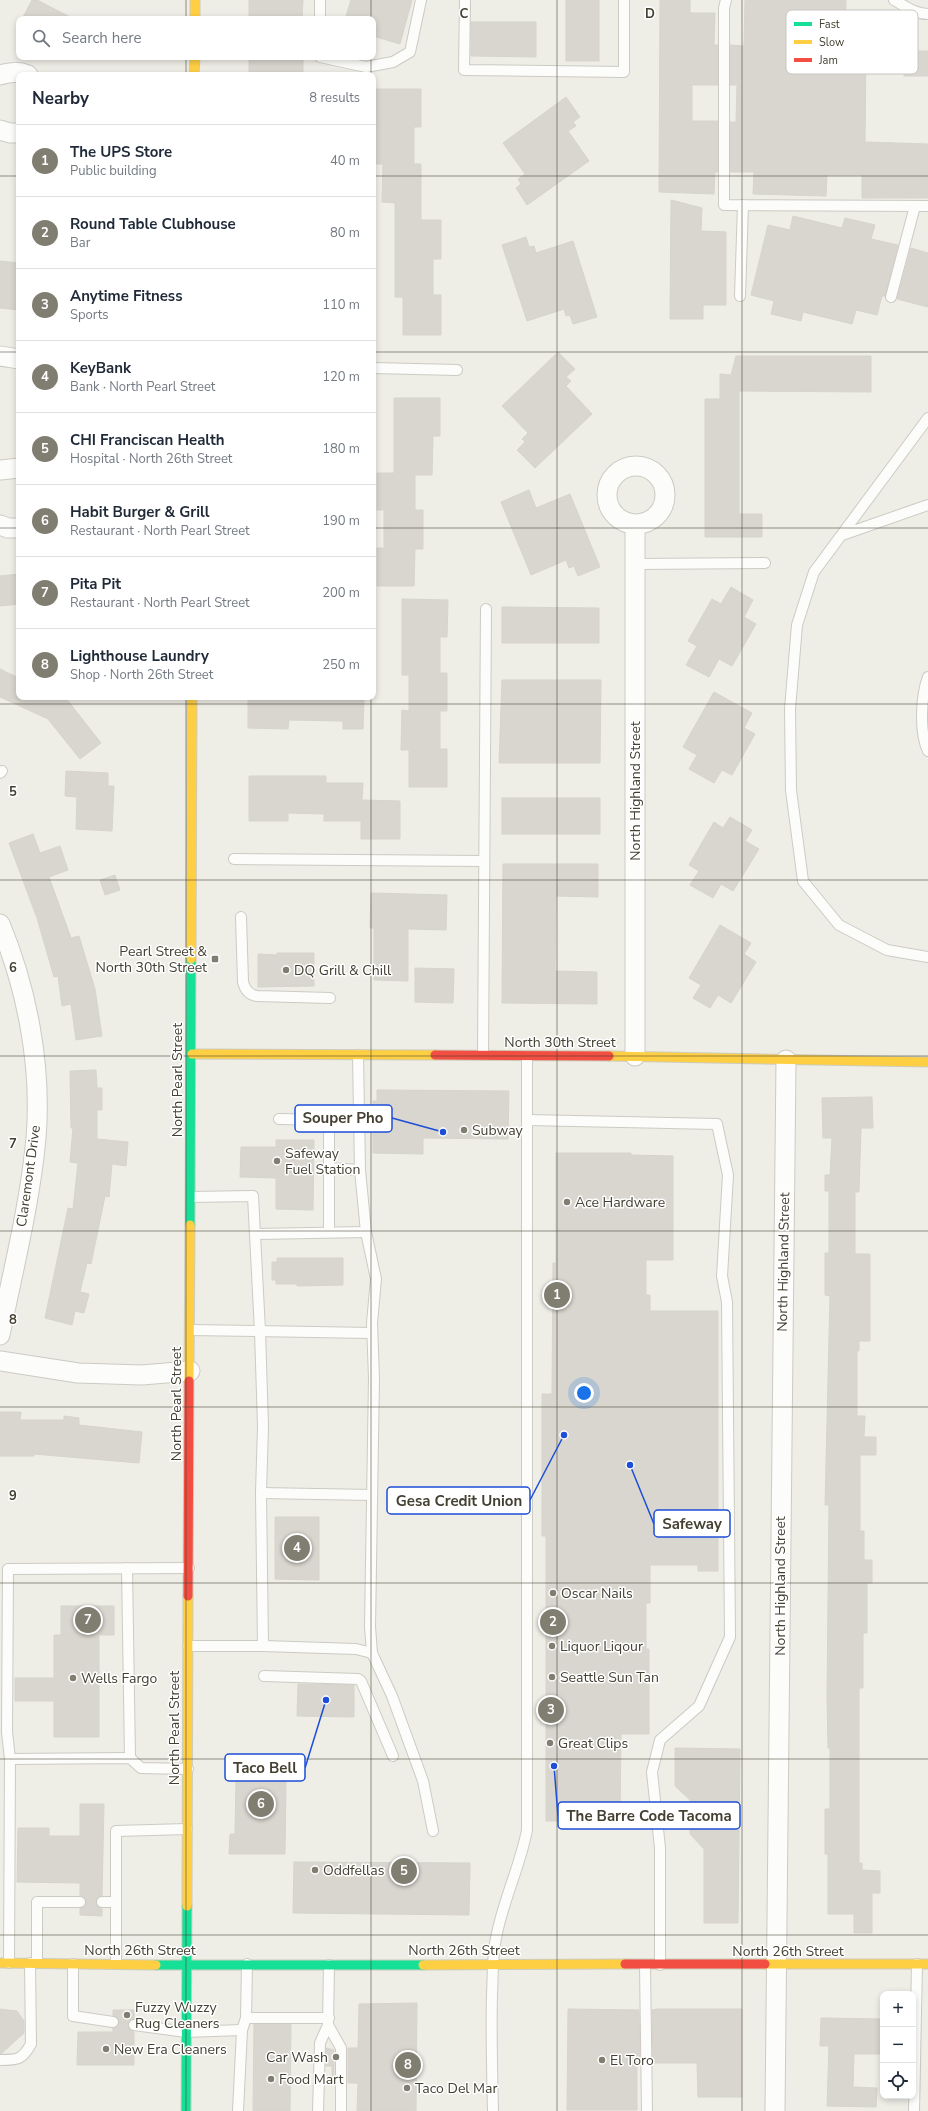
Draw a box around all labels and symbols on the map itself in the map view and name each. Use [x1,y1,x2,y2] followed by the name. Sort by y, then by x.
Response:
[460,5,469,23] text: C
[645,5,655,23] text: D
[786,10,918,74] legend
[819,17,840,32] text: Fast
[819,35,844,50] text: Slow
[818,53,838,68] text: Jam
[626,721,645,861] street label: North Highland Street
[9,783,17,801] text: 5
[96,942,207,977] place label: Pearl Street & North 30th Street
[210,954,220,964] marker: Pearl Street & North 30th Street
[9,959,17,977] text: 6
[294,961,392,980] place label: DQ Grill & Chill
[281,965,291,975] marker: DQ Grill & Chill
[168,1023,187,1137] street label: North Pearl Street
[504,1033,616,1052] street label: North 30th Street
[295,1105,392,1132] callout: Souper Pho
[302,1108,384,1128] text: Souper Pho
[472,1121,524,1140] place label: Subway
[12,1124,45,1228] street label: Claremont Drive
[459,1125,469,1135] marker: Subway
[9,1135,17,1153] text: 7
[285,1144,360,1179] place label: Safeway Fuel Station
[272,1156,282,1166] marker: Safeway Fuel Station
[773,1192,794,1332] street label: North Highland Street
[575,1193,665,1212] place label: Ace Hardware
[562,1197,572,1207] marker: Ace Hardware
[544,1280,570,1310] pin: 1
[9,1311,17,1329] text: 8
[167,1347,186,1461] street label: North Pearl Street
[574,1383,594,1403] your location
[9,1487,17,1505] text: 9
[387,1487,530,1514] callout: Gesa Credit Union
[396,1491,522,1511] text: Gesa Credit Union
[654,1510,730,1537] callout: Safeway
[662,1514,722,1534] text: Safeway
[771,1516,790,1656] street label: North Highland Street
[284,1533,310,1563] pin: 4
[561,1584,633,1603] place label: Oscar Nails
[548,1588,558,1598] marker: Oscar Nails
[75,1605,101,1635] pin: 7
[540,1607,566,1637] pin: 2
[560,1637,643,1656] place label: Liquor Liqour
[547,1641,557,1651] marker: Liquor Liqour
[560,1668,659,1687] place label: Seattle Sun Tan
[81,1669,158,1688] place label: Wells Fargo
[165,1671,184,1785] street label: North Pearl Street
[547,1672,557,1682] marker: Seattle Sun Tan
[68,1673,78,1683] marker: Wells Fargo
[538,1695,564,1725] pin: 3
[558,1734,628,1753] place label: Great Clips
[545,1738,555,1748] marker: Great Clips
[225,1754,305,1781] callout: Taco Bell
[233,1758,297,1778] text: Taco Bell
[248,1789,274,1819] pin: 6
[558,1802,740,1829] callout: The Barre Code Tacoma
[566,1806,732,1826] text: The Barre Code Tacoma
[391,1856,417,1886] pin: 5
[323,1861,385,1880] place label: Oddfellas
[310,1865,320,1875] marker: Oddfellas
[84,1941,196,1960] street label: North 26th Street
[408,1941,520,1960] street label: North 26th Street
[732,1942,844,1961] street label: North 26th Street
[135,1998,220,2033] place label: Fuzzy Wuzzy Rug Cleaners
[122,2010,132,2020] marker: Fuzzy Wuzzy Rug Cleaners
[114,2040,227,2059] place label: New Era Cleaners
[101,2044,111,2054] marker: New Era Cleaners
[266,2048,328,2067] place label: Car Wash
[395,2050,421,2080] pin: 8
[610,2051,654,2070] place label: El Toro
[331,2052,341,2062] marker: Car Wash
[597,2055,607,2065] marker: El Toro
[279,2070,344,2089] place label: Food Mart
[266,2074,276,2084] marker: Food Mart
[415,2079,497,2098] place label: Taco Del Mar
[402,2083,412,2093] marker: Taco Del Mar

